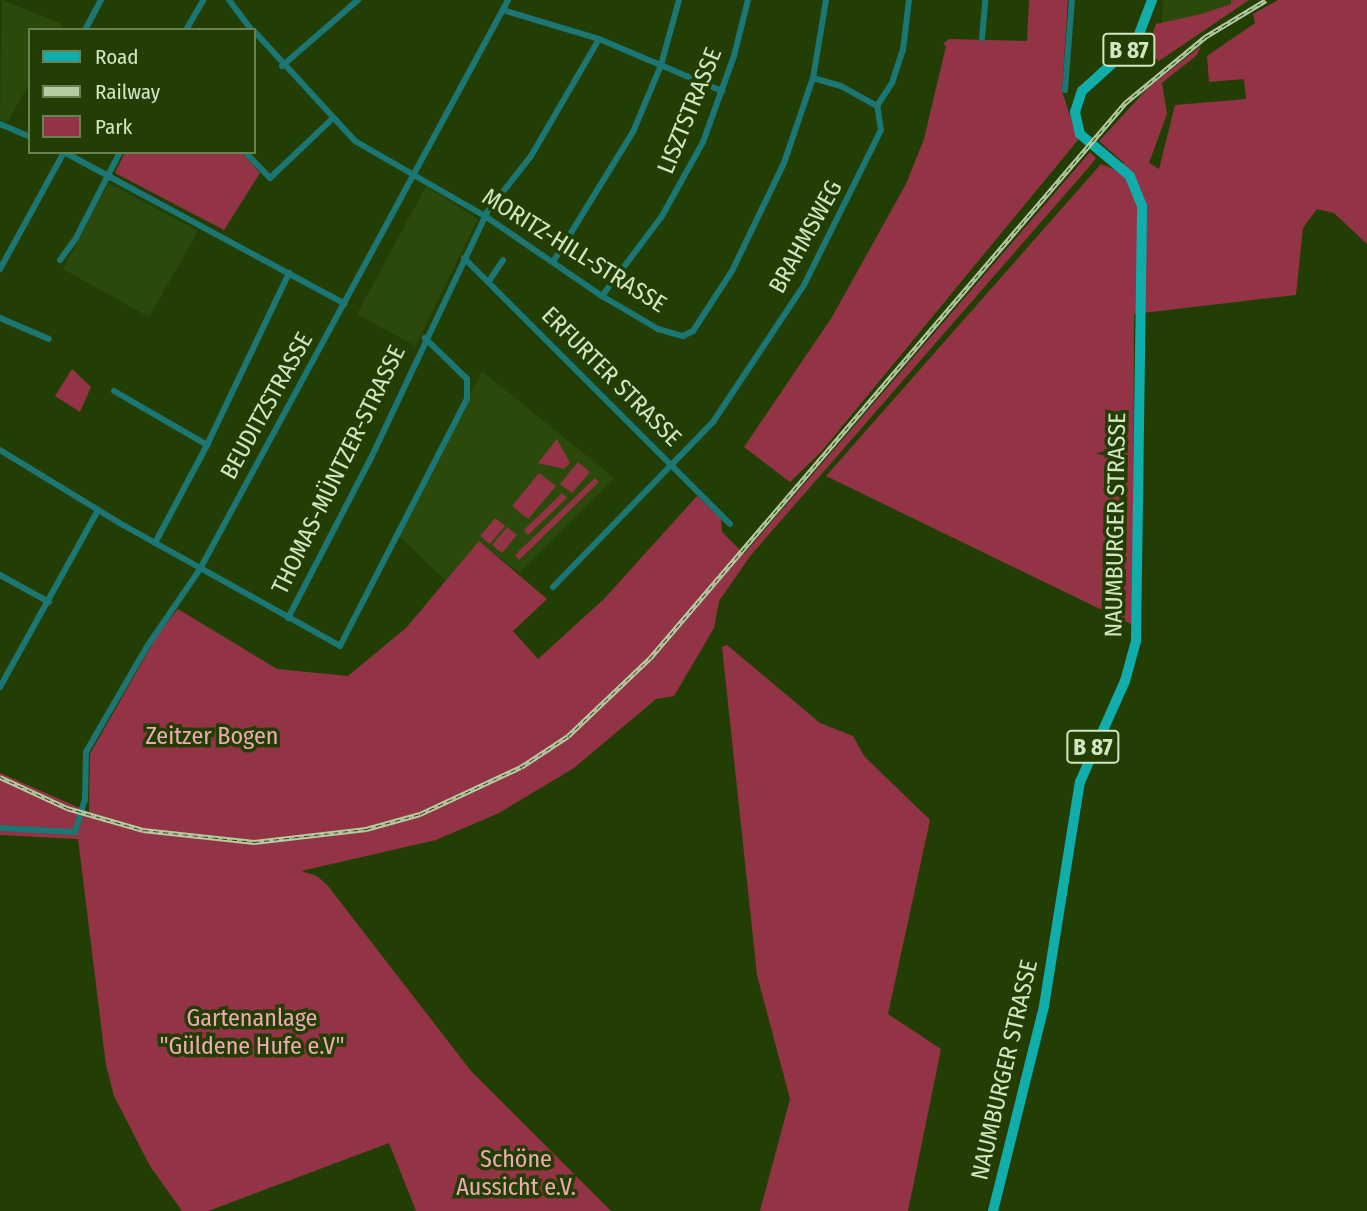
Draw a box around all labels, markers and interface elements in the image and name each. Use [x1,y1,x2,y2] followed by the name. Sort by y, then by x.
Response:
[28,28,256,154] legend
[1101,31,1157,70] road number: B 87
[95,44,139,70] text: Road
[652,44,728,178] street label: LISZTSTRASSE
[95,79,160,105] text: Railway
[95,114,132,140] text: Park
[763,176,849,298] street label: BRAHMSWEG
[477,183,671,319] street label: MORITZ-HILL-STRASSE
[535,301,687,453] street label: ERFURTER STRASSE
[215,328,319,484] street label: BEUDITZSTRASSE
[266,341,412,599] street label: THOMAS-MÜNTZER-STRASSE
[1100,412,1132,638] street label: NAUMBURGER STRASSE
[146,723,278,751] park label: Zeitzer Bogen
[1065,727,1121,766] road number: B 87
[966,957,1044,1183] street label: NAUMBURGER STRASSE
[159,1005,345,1061] park label: Gartenanlage "Güldene Hufe e.V"
[456,1146,576,1202] park label: Schöne Aussicht e.V.

